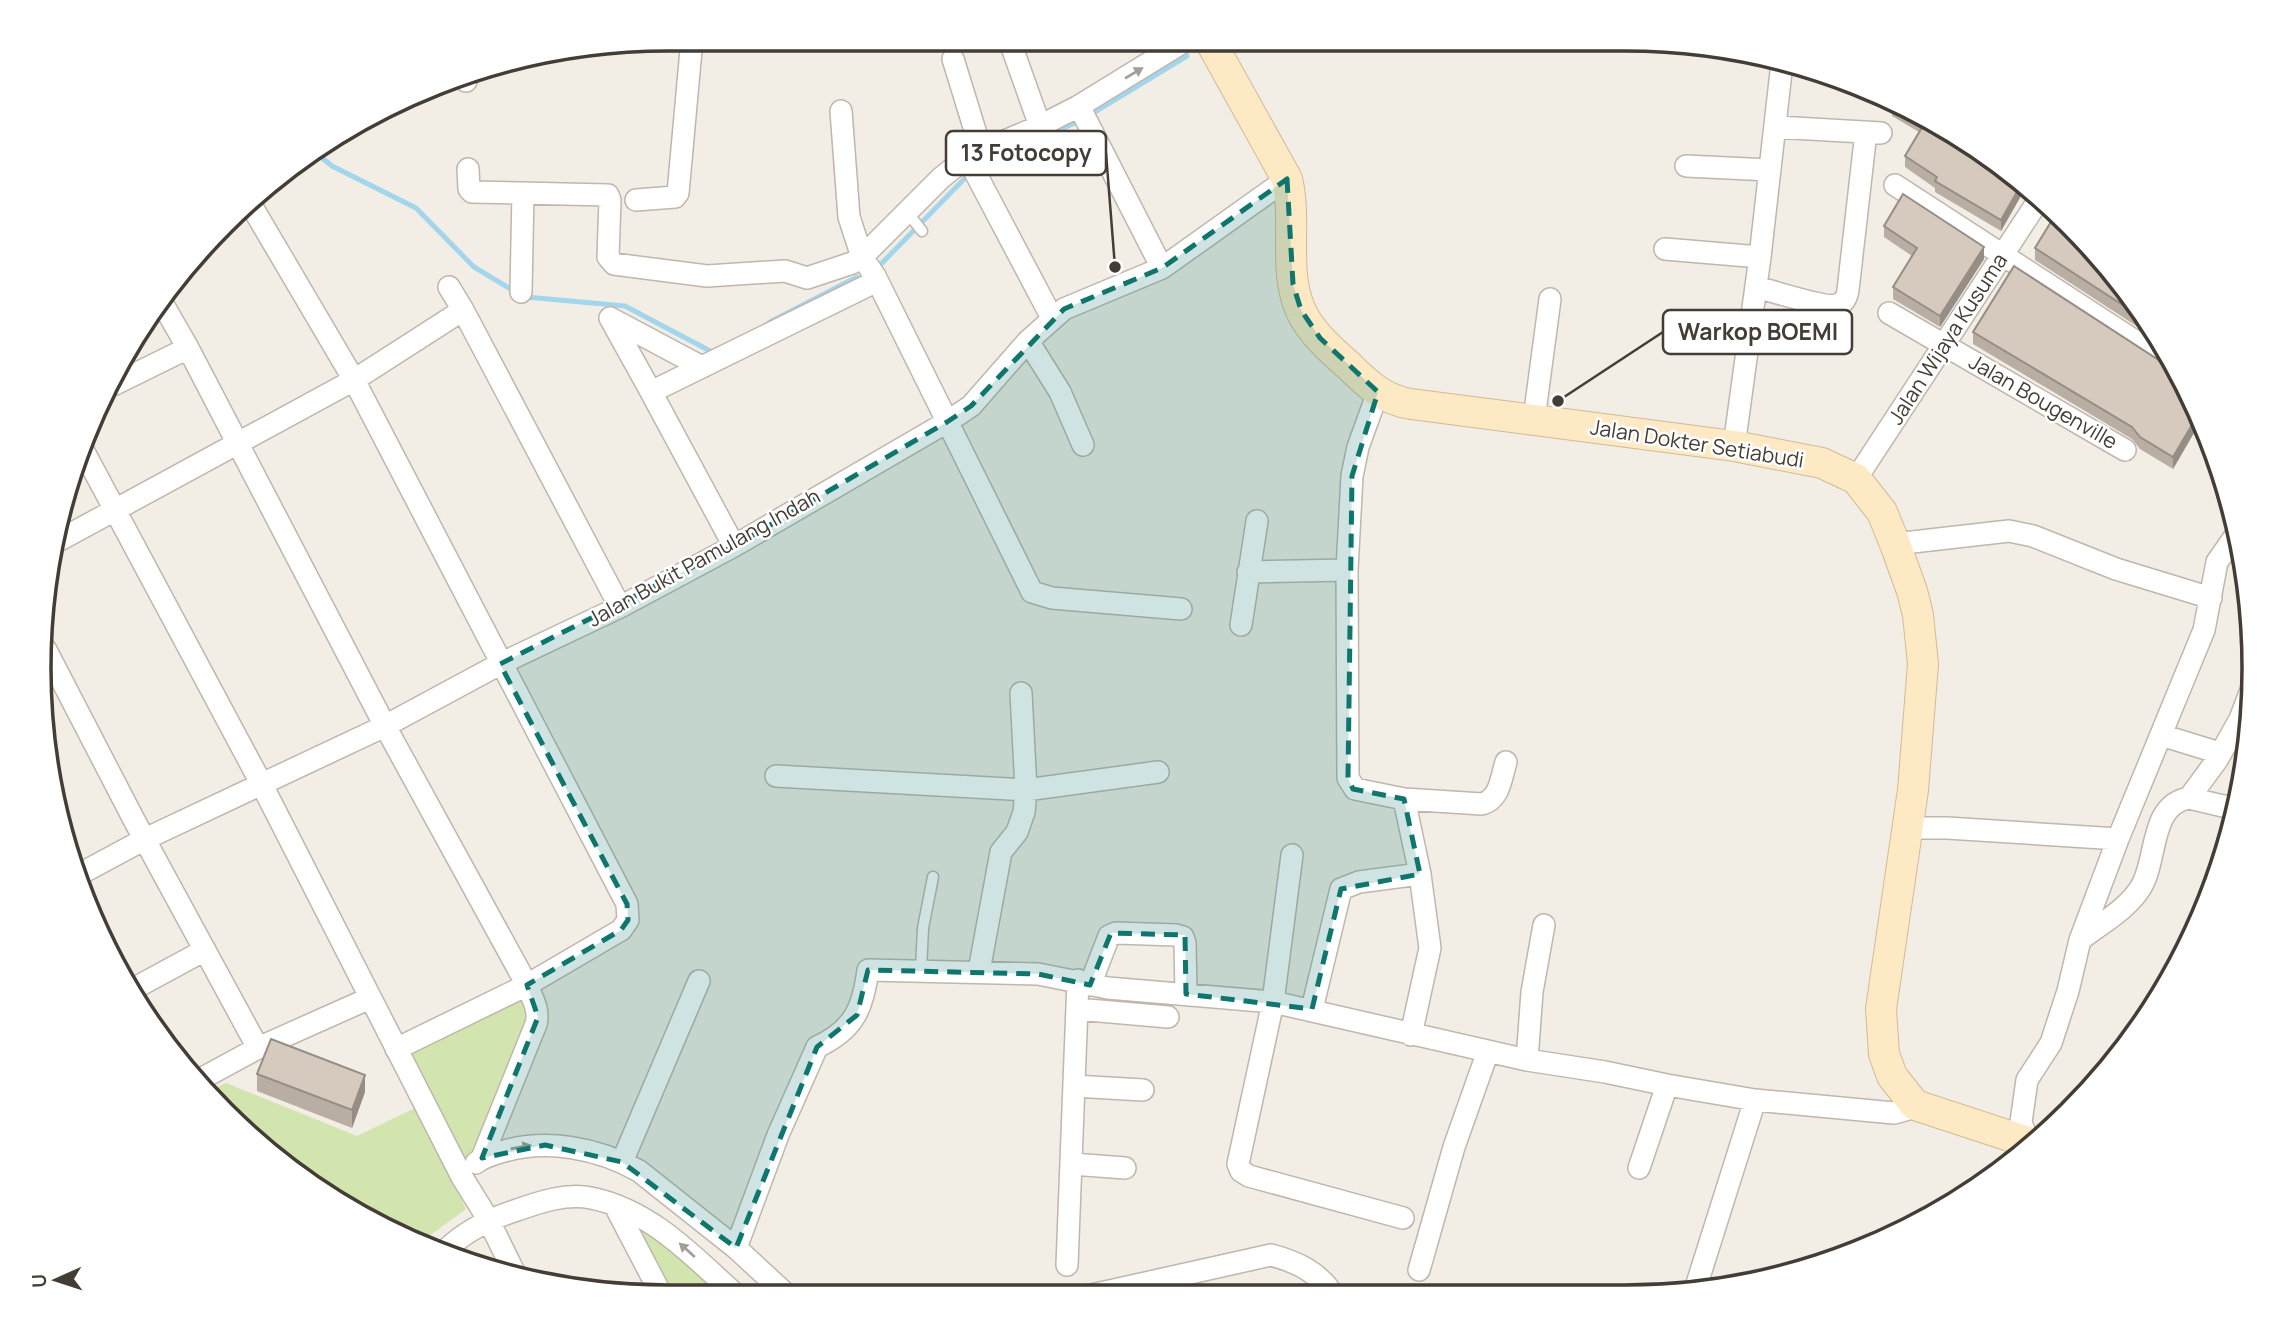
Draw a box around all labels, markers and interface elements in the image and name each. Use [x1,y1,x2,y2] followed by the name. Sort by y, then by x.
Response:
[1124,66,1143,79] one-way arrow
[946,131,1106,175] callout: 13 Fotocopy
[960,136,1092,168] text: 13 Fotocopy
[1881,247,2013,429] street label: Jalan Wijaya Kusuma
[1663,310,1852,354] callout: Warkop BOEMI
[1678,315,1838,347] text: Warkop BOEMI
[1964,347,2123,455] street label: Jalan Bougenville
[1588,412,1806,474] street label: Jalan Dokter Setiabudi
[582,481,825,633] street label: Jalan Bukit Pamulang Indah
[510,1141,532,1152] one-way arrow
[678,1243,695,1259] one-way arrow
[21,1245,91,1315] north arrow
[26,1273,52,1288] text: U

